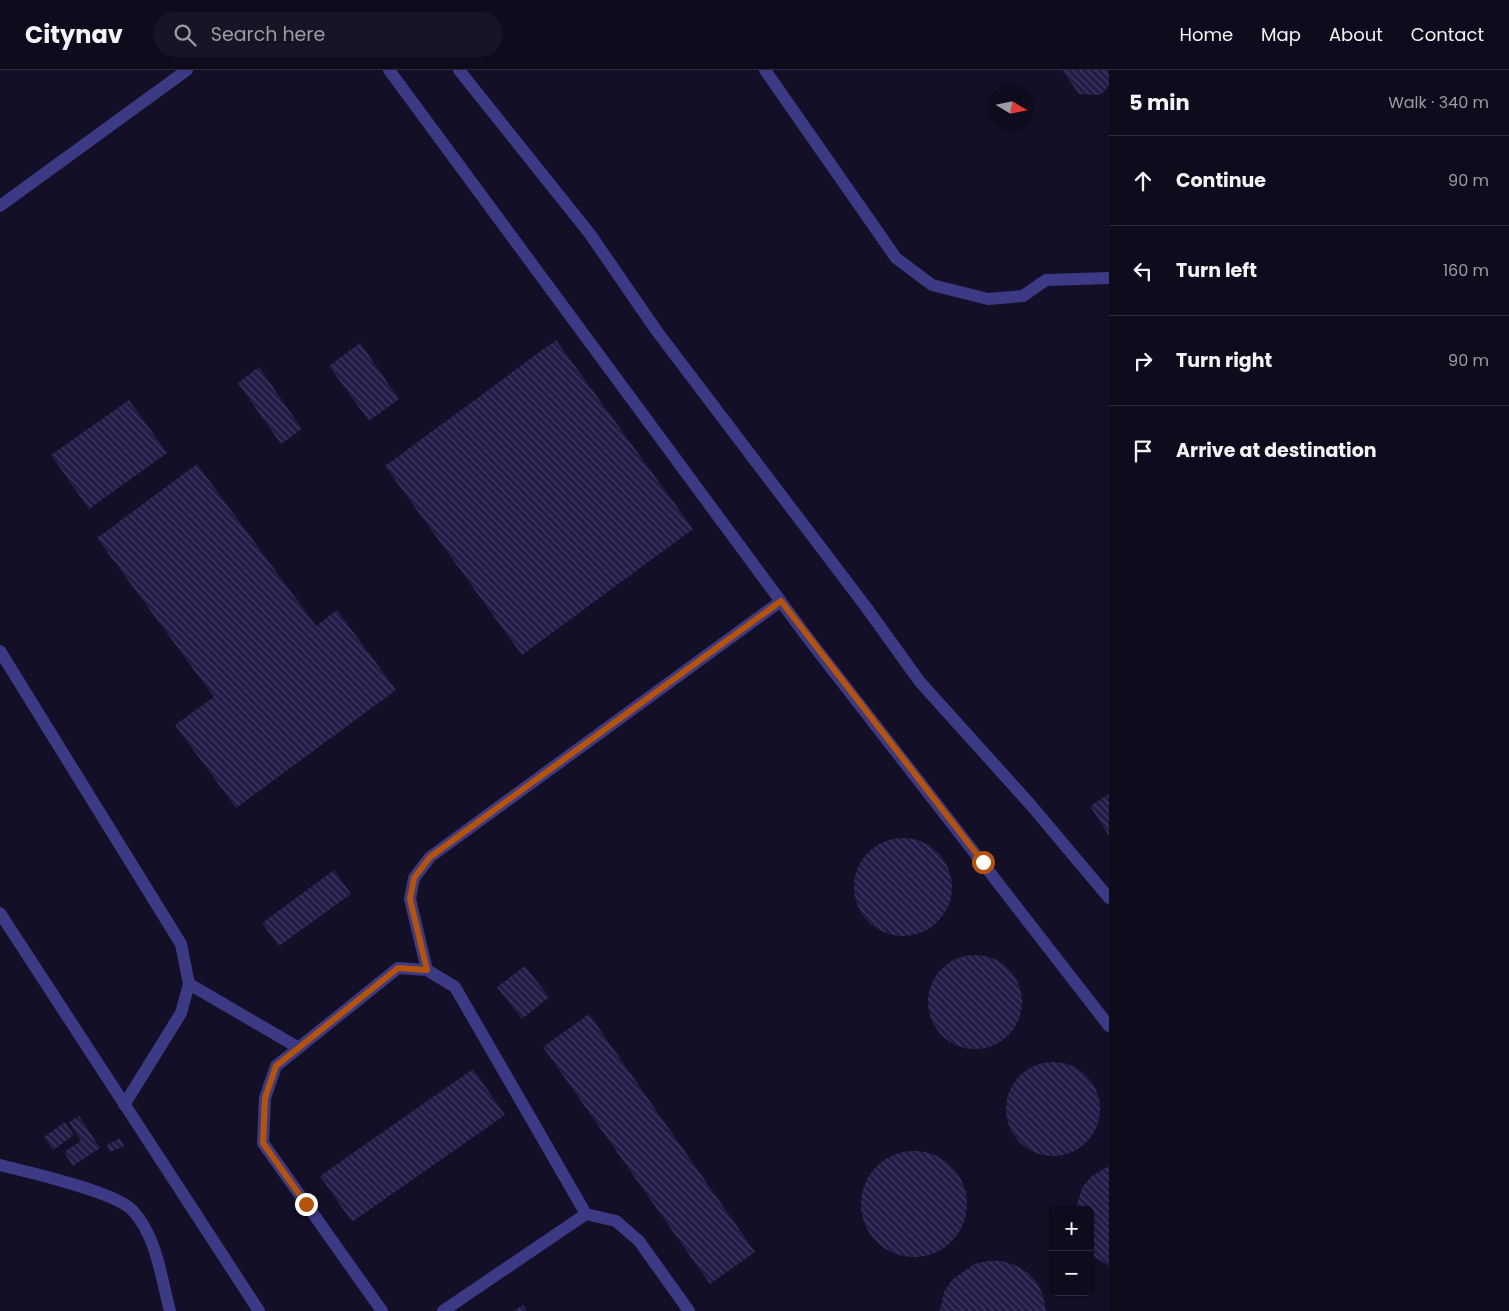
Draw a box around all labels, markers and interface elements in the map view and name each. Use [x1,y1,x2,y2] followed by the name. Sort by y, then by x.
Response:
[153,12,503,57] search box
[25,18,123,51] text: Citynav
[171,21,199,49] icon: search
[211,21,325,48] text: Search here
[1179,22,1233,47] text: Home
[1261,22,1301,47] text: Map
[1329,22,1383,47] text: About
[1411,22,1484,47] text: Contact
[989,85,1034,130] north arrow
[1129,88,1190,117] text: 5 min
[1388,91,1489,114] text: Walk · 340 m
[1129,167,1157,195] icon: ahead
[1176,167,1266,194] text: Continue
[1448,169,1489,192] text: 90 m
[1129,257,1157,285] icon: left
[1176,257,1257,284] text: Turn left
[1443,259,1489,282] text: 160 m
[1129,347,1157,375] icon: right
[1176,347,1272,374] text: Turn right
[1448,349,1489,372] text: 90 m
[1129,437,1157,465] icon: arrive
[1176,437,1377,464] text: Arrive at destination
[972,851,995,874] route start
[295,1193,318,1216] route end
[1049,1206,1094,1296] map controls
[1049,1206,1094,1251] button: +
[1049,1251,1094,1296] button: −

